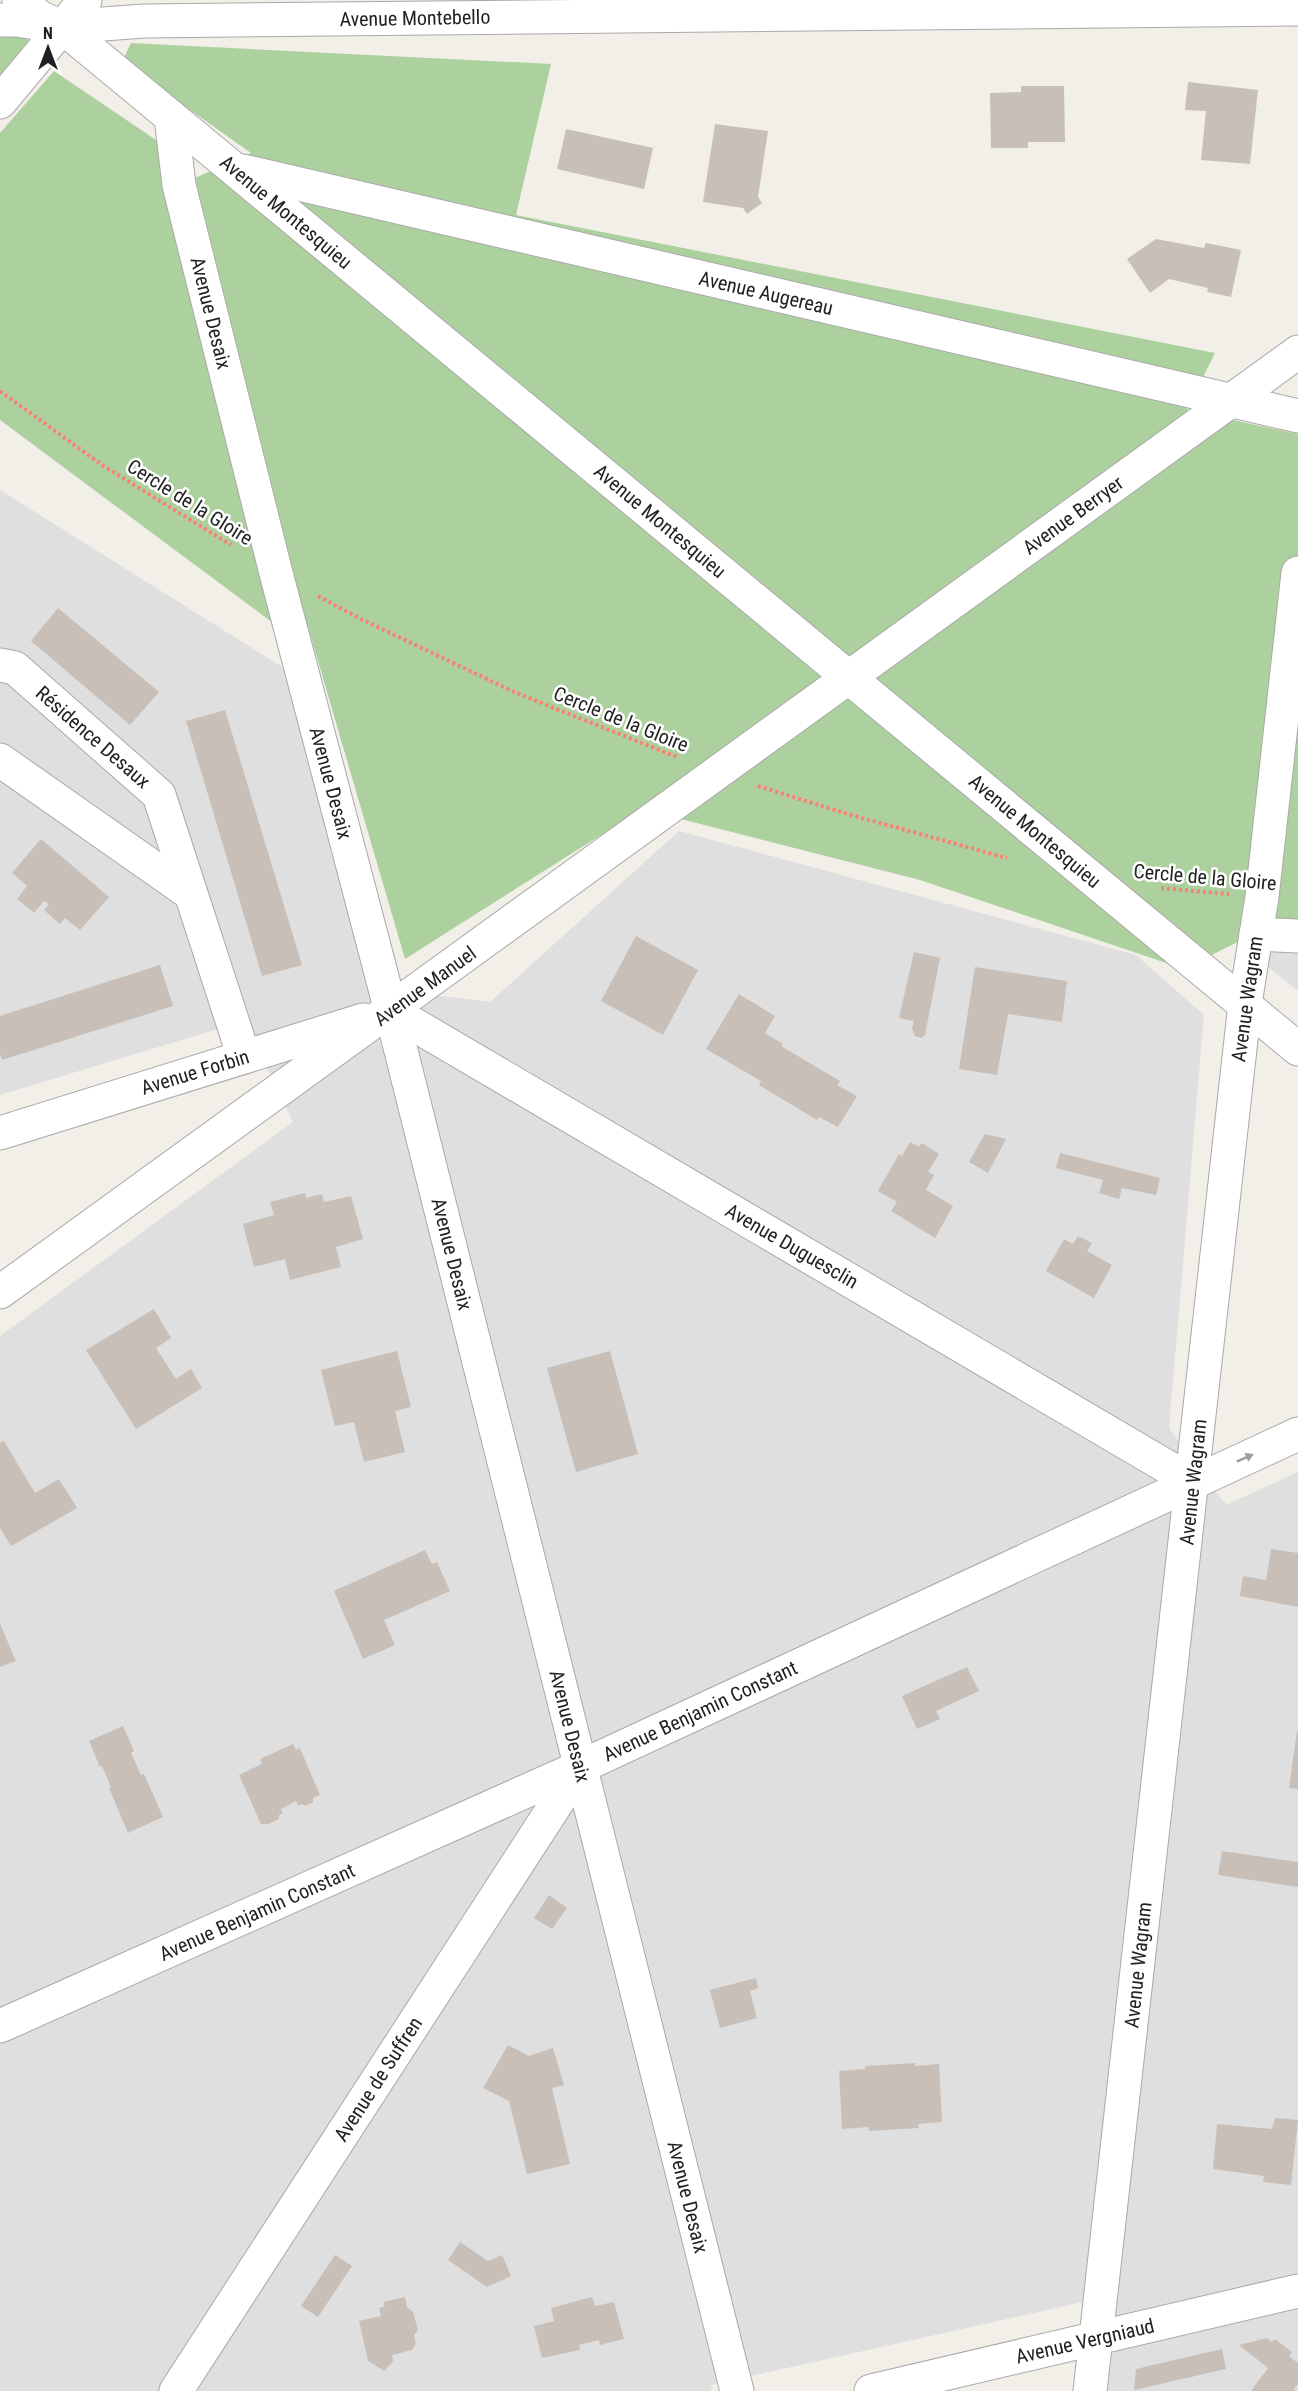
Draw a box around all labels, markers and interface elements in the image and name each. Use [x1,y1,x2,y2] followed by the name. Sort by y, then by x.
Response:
[339,5,491,31] street label: Avenue Montebello
[18,18,78,78] north arrow
[43,24,53,43] text: N
[215,150,357,274] street label: Avenue Montesquieu
[185,254,237,372] street label: Avenue Desaix
[697,266,835,320] street label: Avenue Augereau
[123,454,257,550] street label: Cercle de la Gloire
[589,459,731,583] street label: Avenue Montesquieu
[1018,470,1128,560] street label: Avenue Berryer
[31,681,155,793] street label: Résidence Desaux
[550,681,692,757] street label: Cercle de la Gloire
[305,724,358,842] street label: Avenue Desaix
[964,769,1106,893] street label: Avenue Montesquieu
[1133,859,1277,895] street label: Cercle de la Gloire
[1226,935,1268,1063] street label: Avenue Wagram
[369,941,481,1031] street label: Avenue Manuel
[138,1044,252,1100] street label: Avenue Forbin
[426,1195,478,1313] street label: Avenue Desaix
[721,1198,863,1294] street label: Avenue Duguesclin
[1174,1418,1212,1546] street label: Avenue Wagram
[1237,1453,1255,1463] one-way arrow
[599,1655,801,1767] street label: Avenue Benjamin Constant
[544,1667,596,1785] street label: Avenue Desaix
[156,1858,359,1966] street label: Avenue Benjamin Constant
[1119,1901,1157,2029] street label: Avenue Wagram
[329,2012,427,2146] street label: Avenue de Suffren
[662,2138,714,2256] street label: Avenue Desaix
[1013,2313,1157,2369] street label: Avenue Vergniaud

